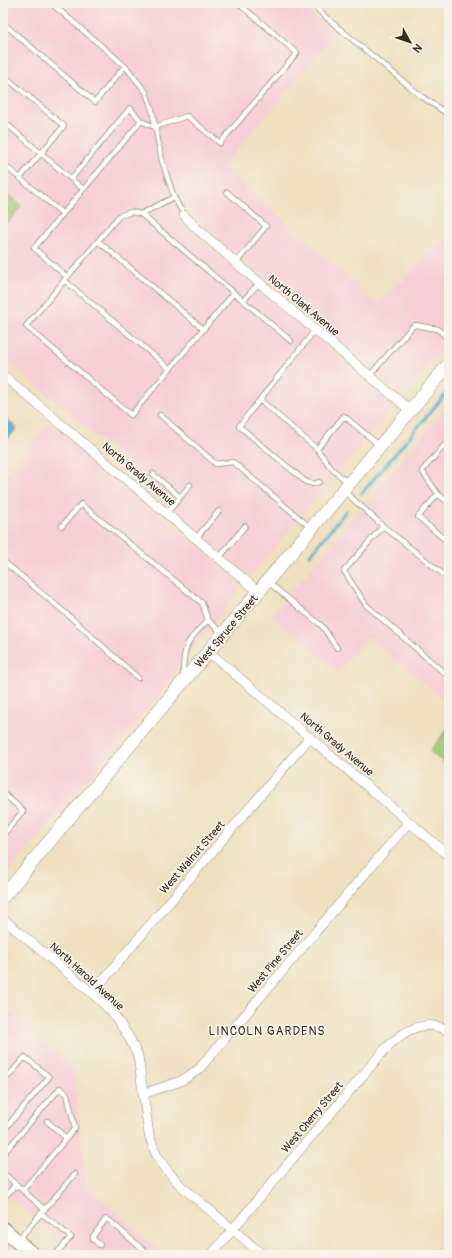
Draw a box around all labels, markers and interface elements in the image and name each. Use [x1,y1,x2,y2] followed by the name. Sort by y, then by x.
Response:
[390,22,430,62] north arrow
[410,41,425,56] text: N
[266,272,342,339] street label: North Clark Avenue
[99,440,178,509] street label: North Grady Avenue
[192,592,261,670] street label: West Spruce Street
[297,710,376,779] street label: North Grady Avenue
[157,818,228,896] street label: West Walnut Street
[245,927,306,996] street label: West Pine Street
[47,940,127,1013] street label: North Harold Avenue
[208,1024,326,1039] district label: LINCOLN GARDENS
[279,1079,346,1155] street label: West Cherry Street

